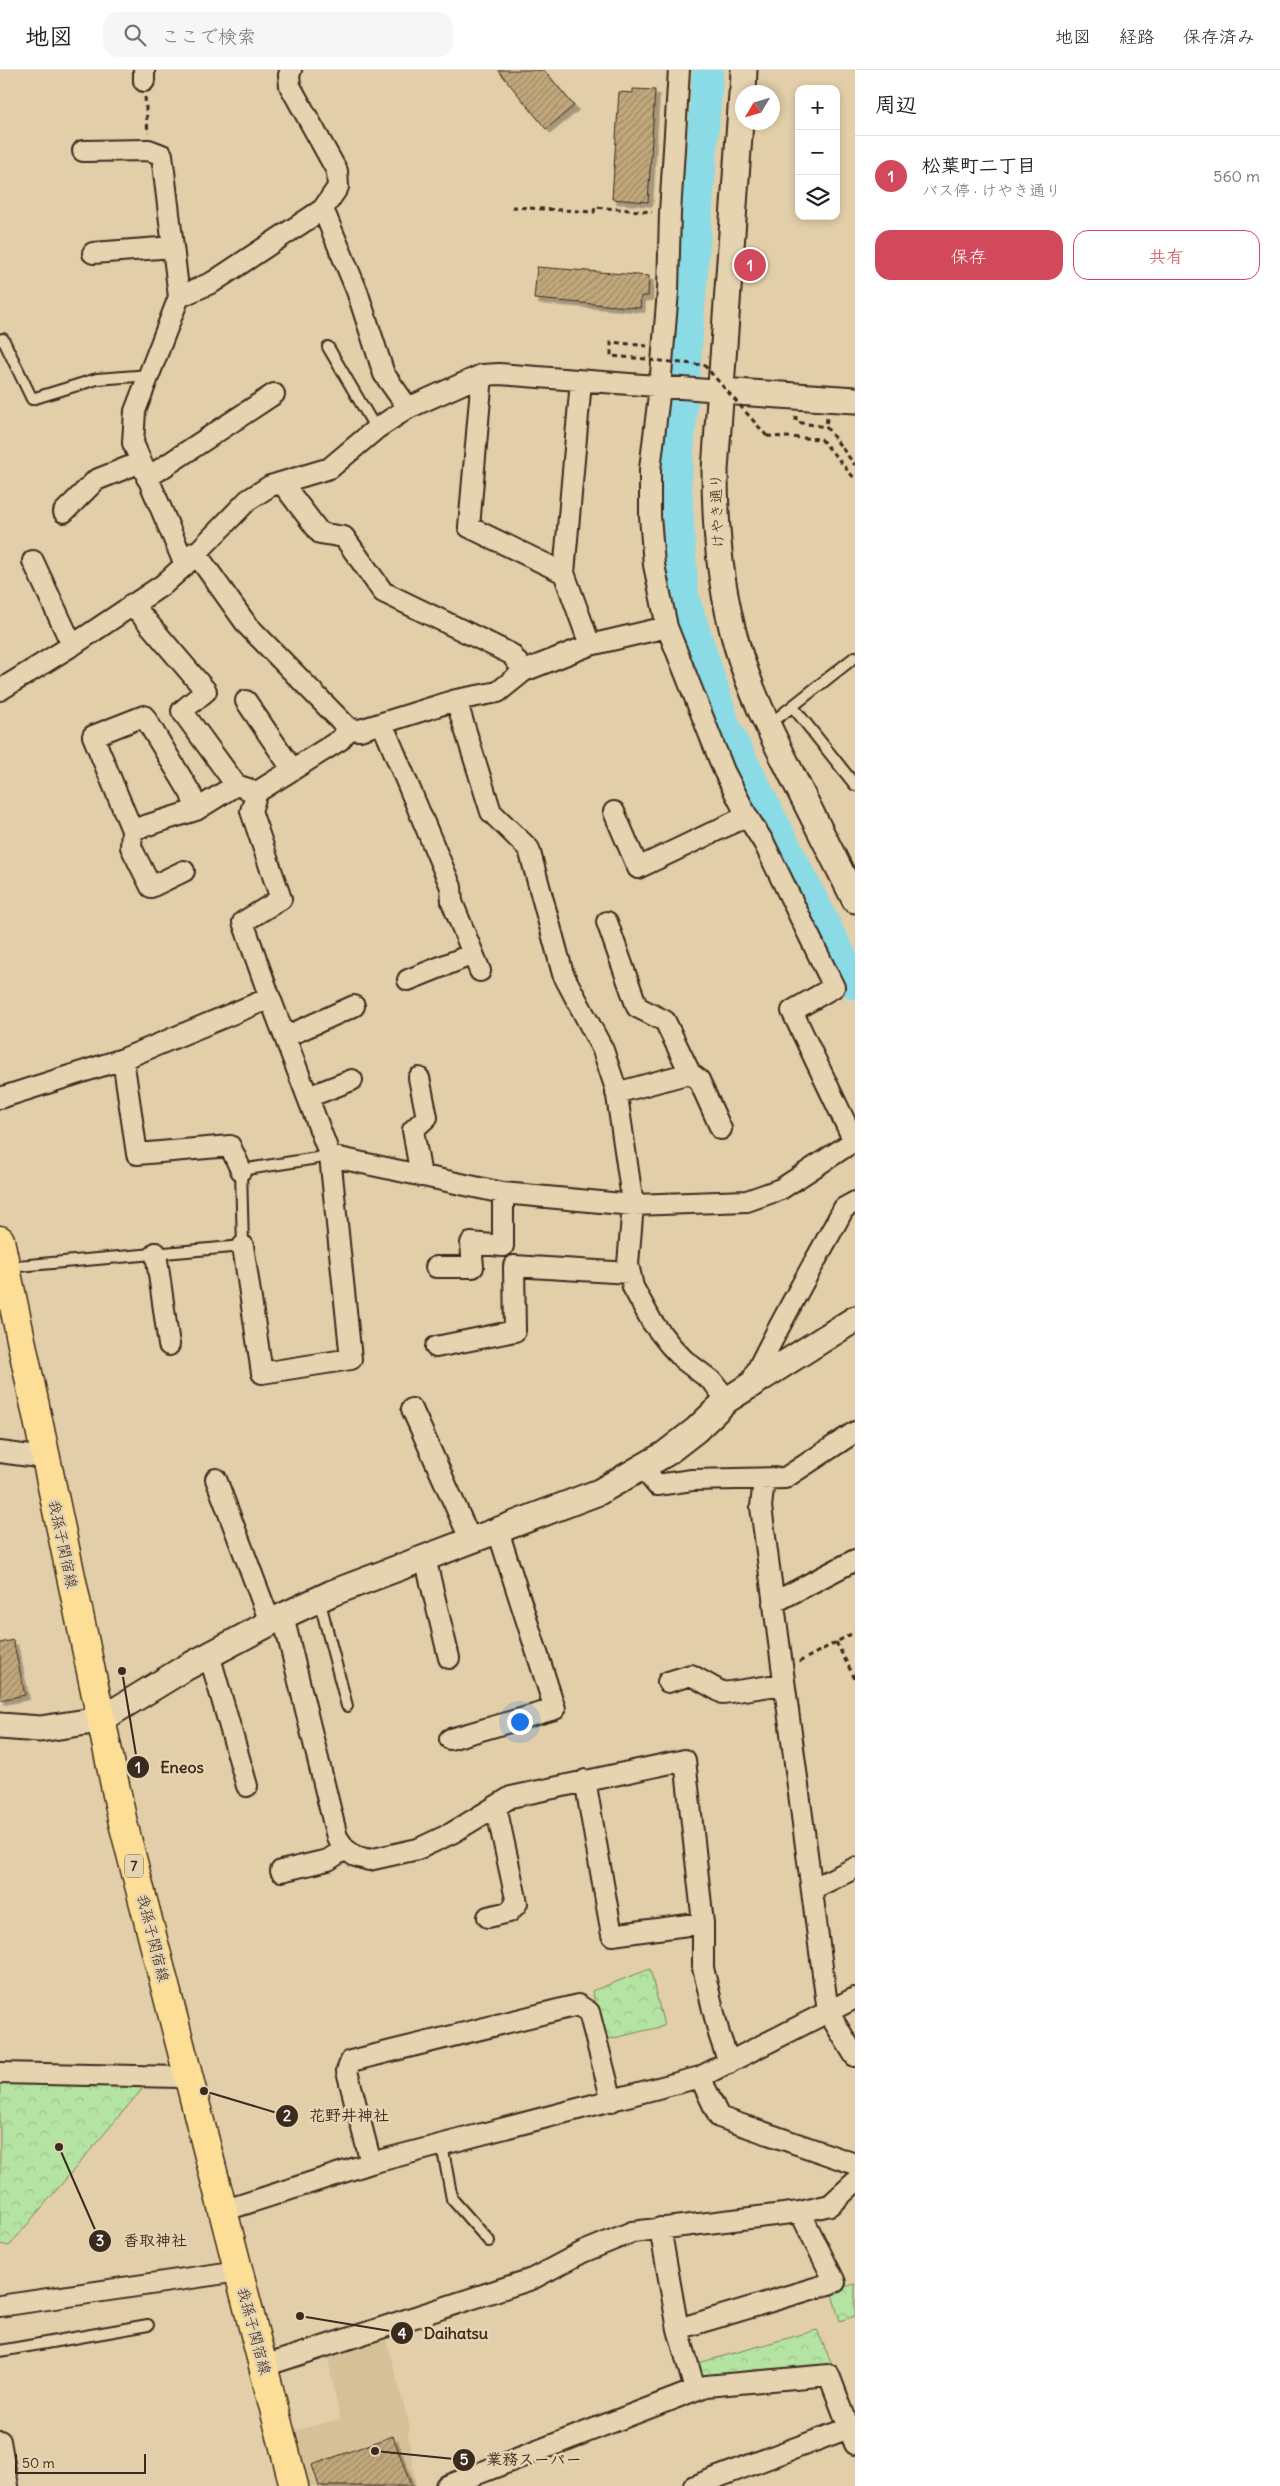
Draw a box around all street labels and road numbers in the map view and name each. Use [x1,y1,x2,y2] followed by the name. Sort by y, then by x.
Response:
[706,473,727,549] street label: けやき通り
[45,1498,82,1590] street label: 我孫子関宿線
[125,1854,143,1878] road number: 7
[133,1892,174,1984] street label: 我孫子関宿線
[234,2285,275,2377] street label: 我孫子関宿線

